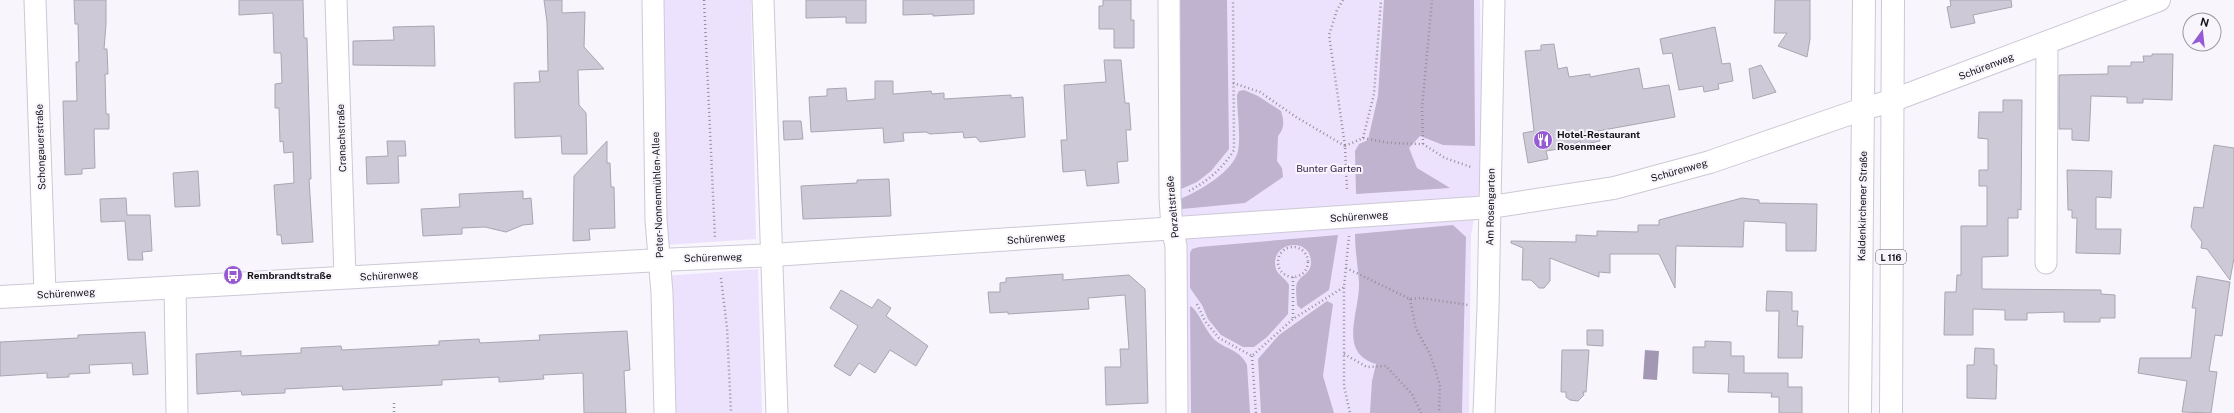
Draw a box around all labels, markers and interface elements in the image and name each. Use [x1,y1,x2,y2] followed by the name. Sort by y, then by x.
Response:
[2182,12,2222,52] north arrow
[2199,15,2210,29] text: N
[1957,50,2015,82] street label: Schürenweg
[334,103,348,172] street label: Cranachstraße
[32,104,47,190] street label: Schongauerstraße
[1557,128,1640,152] place label: Hotel-Restaurant Rosenmeer
[1532,129,1554,151] restaurant icon: Hotel-Restaurant Rosenmeer
[649,131,665,258] street label: Peter-Nonnenmühlen-Allee
[1855,150,1869,261] street label: Kaldenkirchener Straße
[1649,156,1709,184] street label: Schürenweg
[1296,162,1362,174] park label: Bunter Garten
[1483,168,1497,246] street label: Am Rosengarten
[1163,175,1181,239] street label: Porzeltstraße
[1329,208,1389,224] street label: Schürenweg
[1006,230,1066,246] street label: Schürenweg
[684,250,742,264] street label: Schürenweg
[1876,250,1906,264] road number: L 116
[222,264,244,286] bus stop icon: Rembrandtstraße
[360,267,418,283] street label: Schürenweg
[247,269,332,281] place label: Rembrandtstraße
[37,285,95,301] street label: Schürenweg

